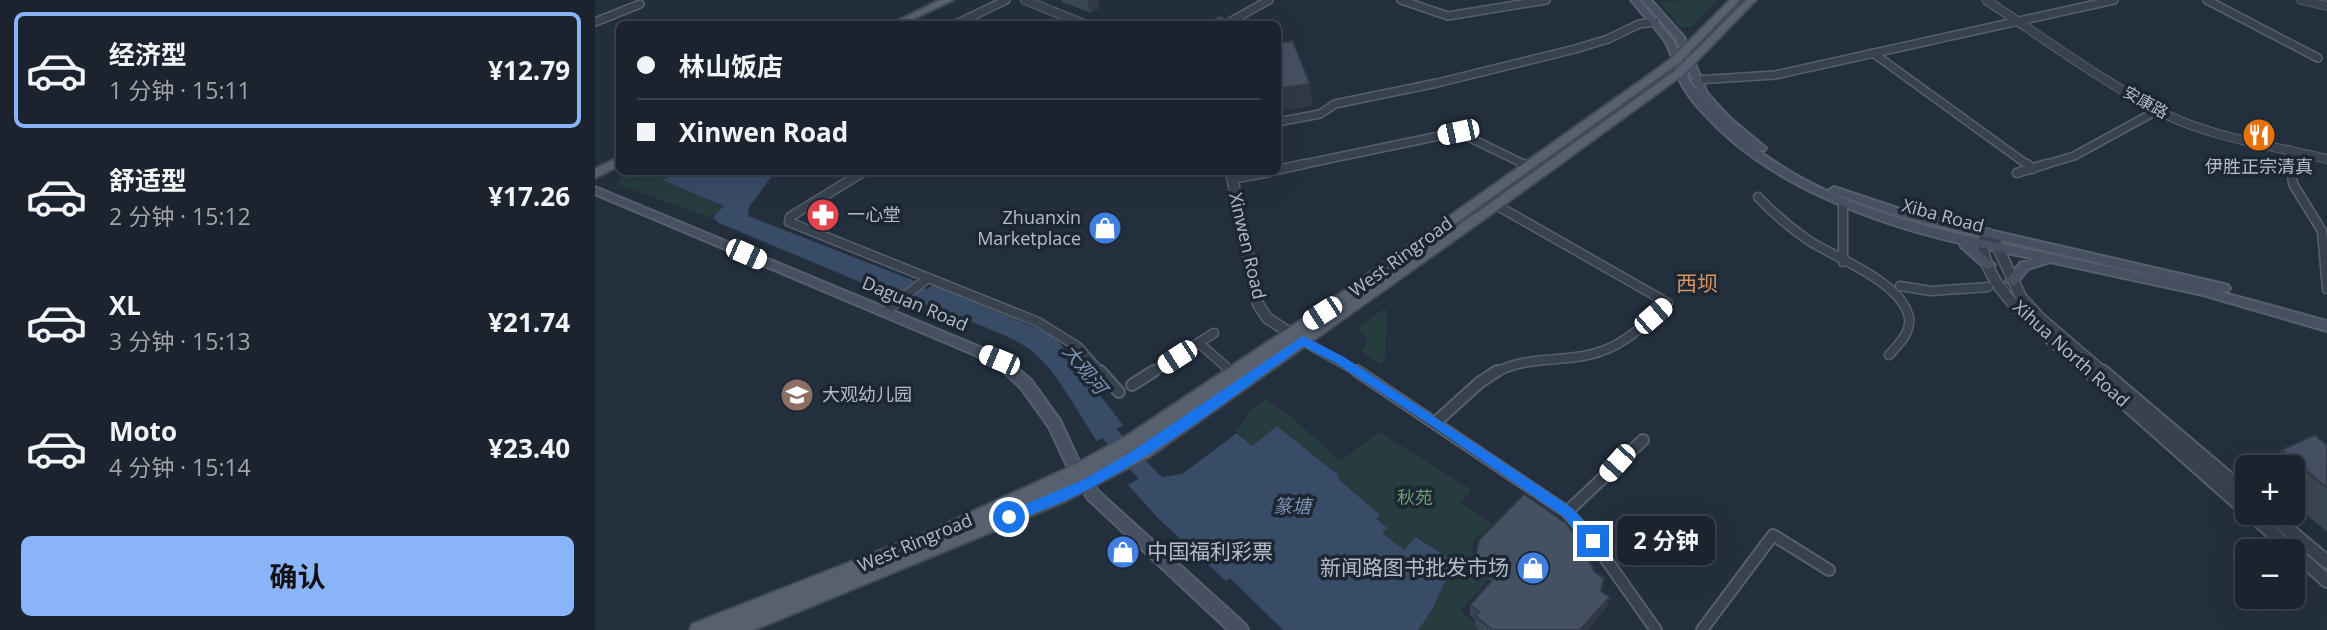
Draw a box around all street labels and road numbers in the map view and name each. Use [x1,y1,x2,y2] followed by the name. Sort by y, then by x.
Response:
[2120,81,2172,123] street label: 安康路
[1224,190,1272,301] street label: Xinwen Road
[1900,193,1987,237] street label: Xiba Road
[1344,211,1457,302] street label: West Ringroad
[859,270,972,336] street label: Daguan Road
[2008,295,2135,412] street label: Xihua North Road
[854,507,975,577] street label: West Ringroad

